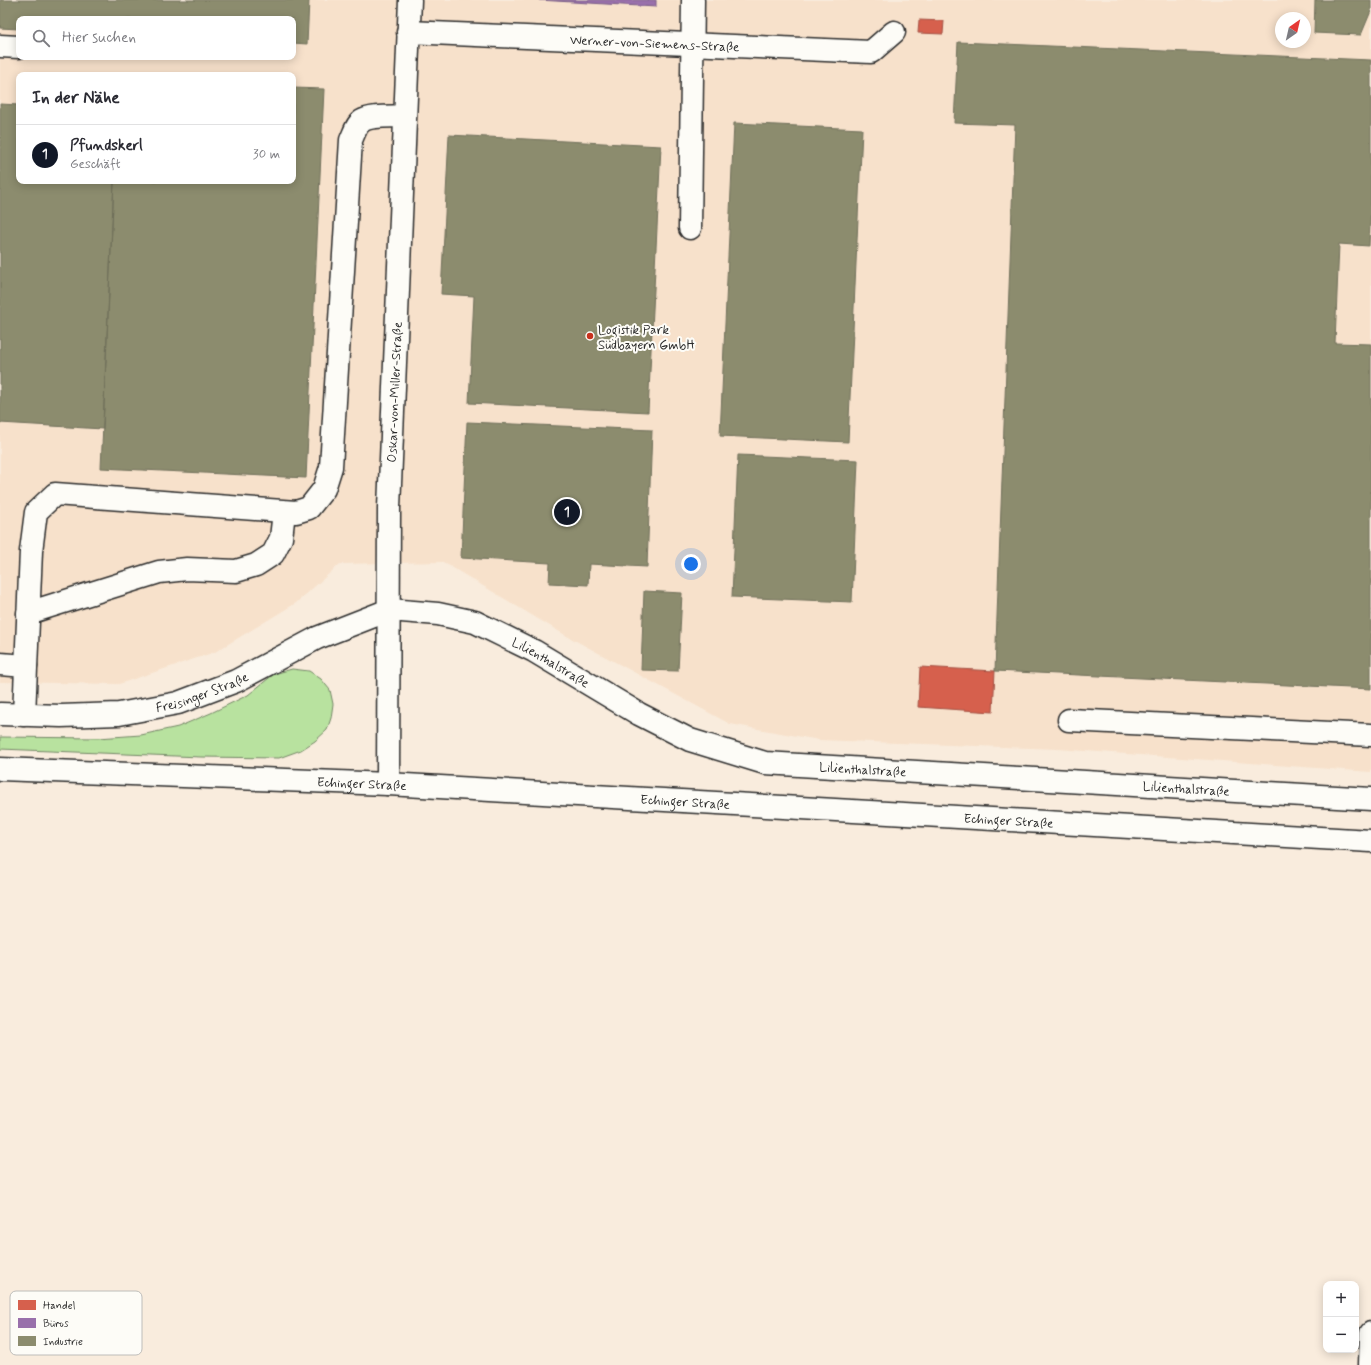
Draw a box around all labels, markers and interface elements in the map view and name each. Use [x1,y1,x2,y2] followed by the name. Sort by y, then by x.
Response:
[1275,12,1311,48] north arrow
[16,16,296,60] search box
[30,27,52,49] icon: search
[62,28,136,48] text: Hier suchen
[570,32,740,56] street label: Werner-von-Siemens-Straße
[32,87,120,109] text: In der Nähe
[70,136,143,156] text: Pfundskerl
[42,146,48,163] text: 1
[253,146,280,163] text: 30 m
[70,156,121,173] text: Geschäft
[384,321,407,463] street label: Oskar-von-Miller-Straße
[598,322,695,354] place label: Logistik Park Südbayern GmbH
[585,331,595,341] marker: Logistik Park Südbayern GmbH
[554,497,580,527] pin: 1
[681,554,701,574] your location
[509,634,592,692] street label: Lilienthalstraße
[154,669,252,717] street label: Freisinger Straße
[819,759,907,781] street label: Lilienthalstraße
[316,774,407,795] street label: Echinger Straße
[1142,778,1230,801] street label: Lilienthalstraße
[640,792,730,814] street label: Echinger Straße
[963,810,1054,833] street label: Echinger Straße
[1323,1281,1359,1353] map controls
[1323,1281,1359,1317] button: +
[10,1291,142,1355] legend
[43,1299,76,1313] text: Handel
[43,1317,69,1331] text: Büros
[1323,1317,1359,1353] button: −
[43,1335,83,1349] text: Industrie

